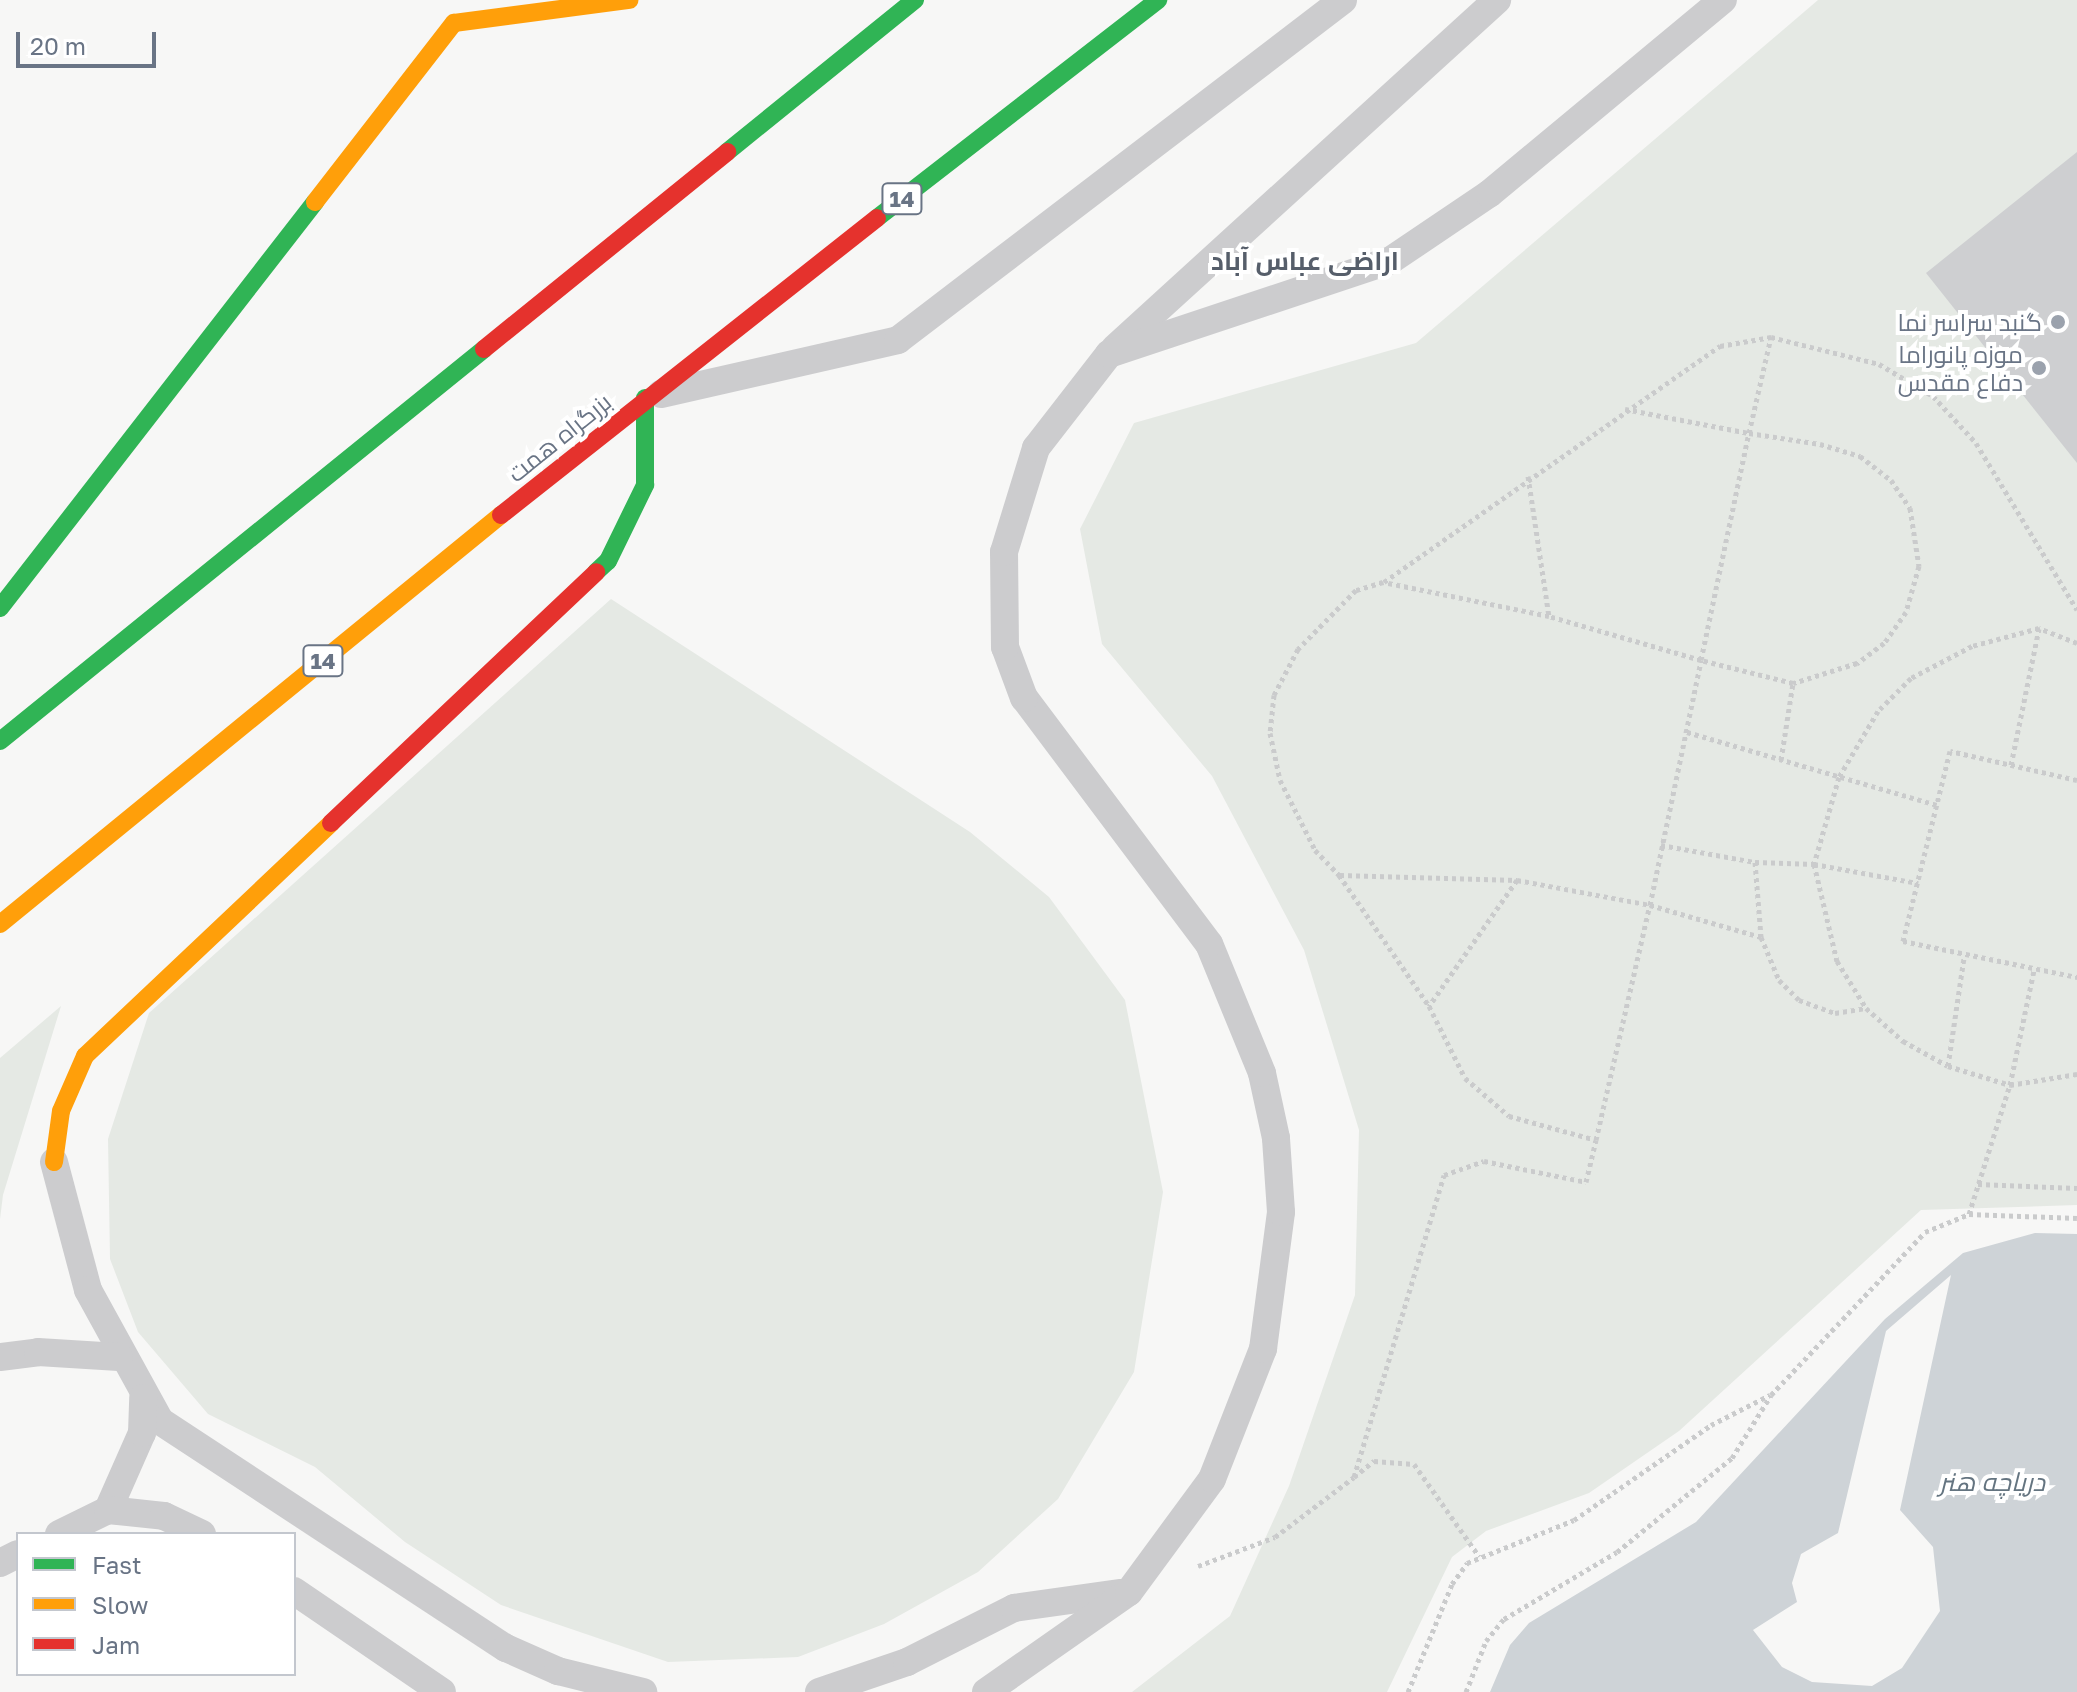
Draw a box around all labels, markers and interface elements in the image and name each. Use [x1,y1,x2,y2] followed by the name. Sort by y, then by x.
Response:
[20,16,160,66] scale bar
[30,31,86,60] text: 20 m
[880,181,924,217] road number: 14
[1211,245,1399,277] district label: اراضی عباس آباد
[1897,308,2042,336] place label: گنبد سراسر نما
[2049,313,2067,331] marker: گنبد سراسر نما
[1898,340,2023,396] place label: موزه پانوراما دفاع مقدس
[2030,359,2048,377] marker: موزه پانوراما دفاع مقدس
[501,387,617,487] street label: بزرگراه همت
[301,643,345,679] road number: 14
[1939,1466,2045,1498] water label: دریاچه هنر
[16,1532,296,1676] legend
[92,1550,142,1579] text: Fast
[92,1590,148,1619] text: Slow
[92,1630,140,1659] text: Jam

